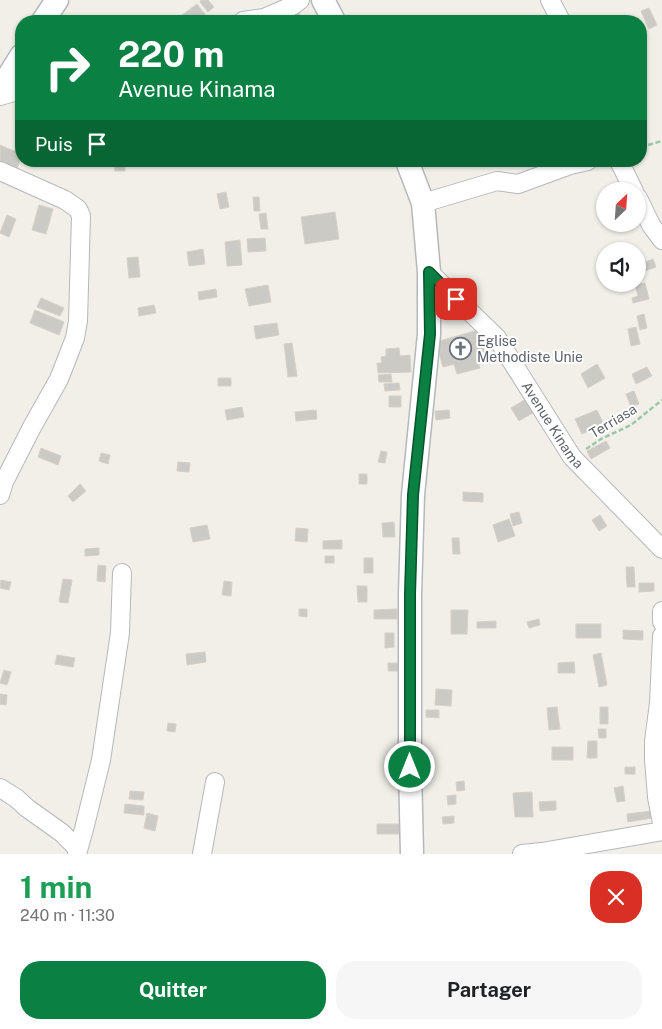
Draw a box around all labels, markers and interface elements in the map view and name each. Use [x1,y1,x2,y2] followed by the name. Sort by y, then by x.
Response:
[118,34,224,75] text: 220 m
[35,35,100,100] icon: right
[118,76,275,102] text: Avenue Kinama
[83,130,111,158] icon: arrive
[35,133,73,155] text: Puis
[596,182,646,232] north arrow
[596,182,646,292] map controls
[596,242,646,292] button: sound
[435,278,477,320] pin
[442,285,470,313] icon: arrive
[477,333,583,365] place label: Eglise Methodiste Unie
[449,337,473,361] church icon: Eglise Methodiste Unie
[519,379,587,472] street label: Avenue Kinama
[586,401,640,441] street label: Terriasa
[383,740,435,792] position arrow
[20,869,92,905] text: 1 min
[590,871,642,923] button: close
[20,906,115,925] text: 240 m · 11:30
[20,961,326,1019] button: Quitter
[336,961,642,1019] button: Partager

